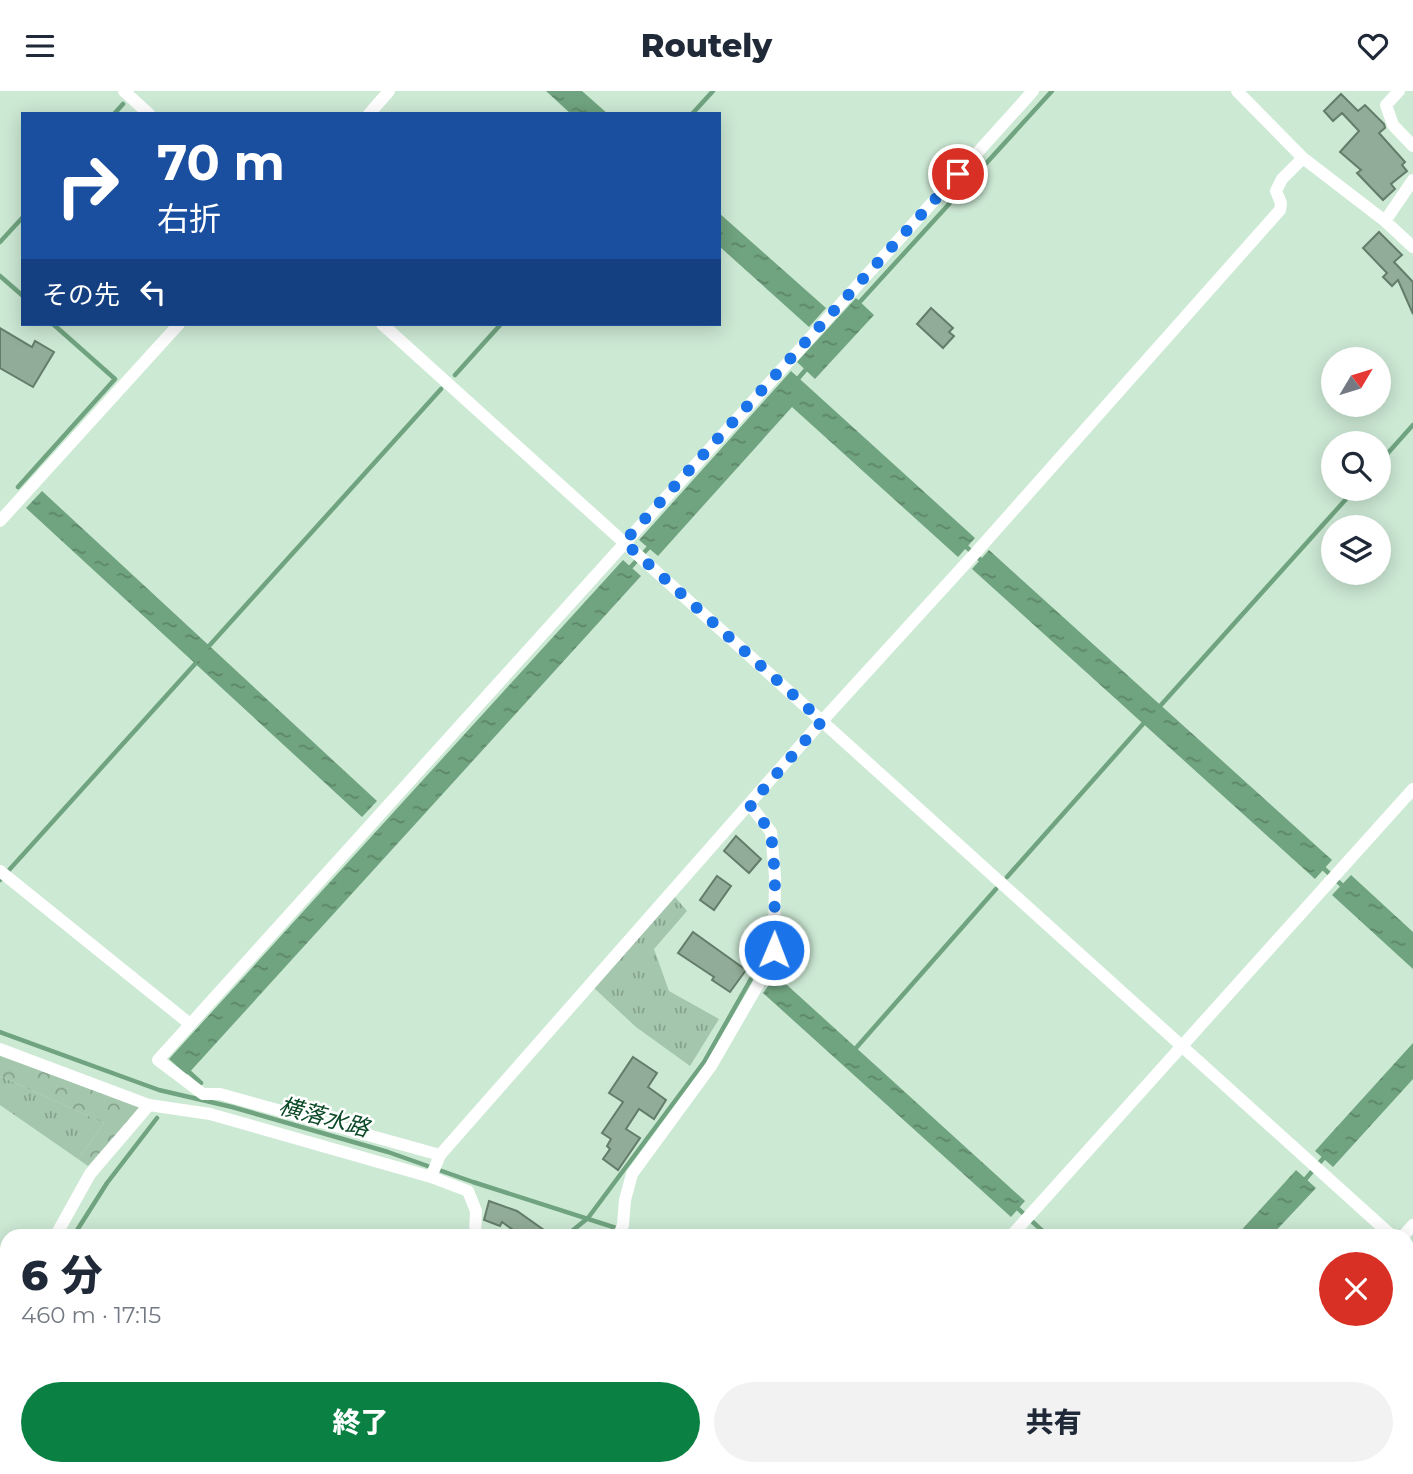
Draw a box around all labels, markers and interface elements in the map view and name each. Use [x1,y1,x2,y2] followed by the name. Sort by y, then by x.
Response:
[641,26,772,65] text: Routely
[21,27,59,65] icon: menu
[1354,27,1392,65] icon: heart
[157,133,285,192] text: 70 m
[42,140,133,231] icon: right
[928,144,988,204] pin
[939,155,977,193] icon: arrive
[157,199,221,238] text: 右折
[134,273,172,311] icon: left
[42,279,120,311] text: その先
[1321,347,1391,417] north arrow
[1321,347,1391,585] map controls
[1321,431,1391,501] button: search
[1321,515,1391,585] button: layers
[737,913,811,987] position arrow
[276,1092,374,1143] water label: 横落水路
[21,1249,102,1301] text: 6 分
[1319,1252,1393,1326] button: close
[21,1301,161,1329] text: 460 m · 17:15
[21,1382,700,1462] button: 終了
[714,1382,1393,1462] button: 共有

